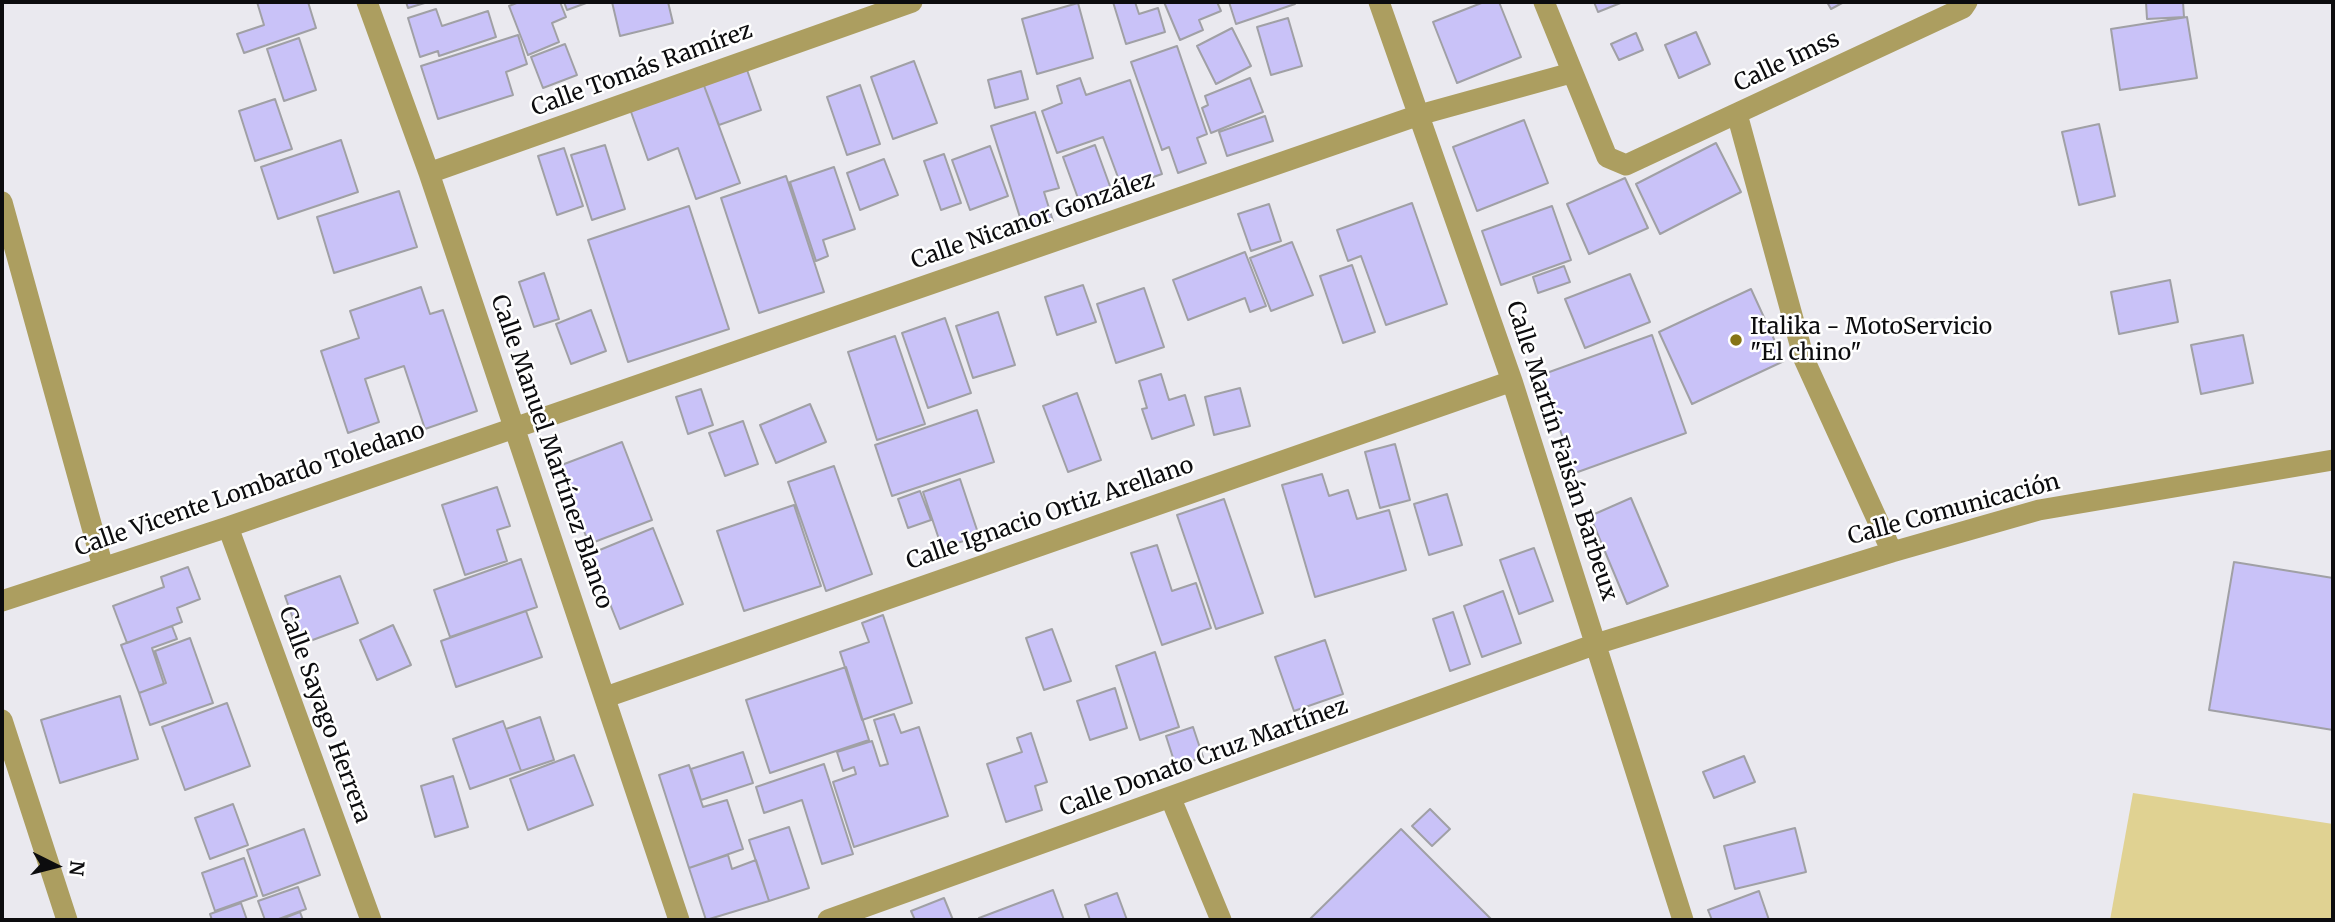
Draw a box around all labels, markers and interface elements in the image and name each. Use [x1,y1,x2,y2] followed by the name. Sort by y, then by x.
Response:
[528,17,756,123] street label: Calle Tomás Ramírez
[1730,26,1844,98] street label: Calle Imss
[908,166,1158,276] street label: Calle Nicanor González
[484,291,618,613] street label: Calle Manuel Martínez Blanco
[1500,298,1622,604] street label: Calle Martín Faisán Barbeux
[1750,313,1992,367] place label: Italika - MotoServicio "El chino"
[1728,332,1744,348] marker: Italika - MotoServicio "El chino"
[71,417,429,563] street label: Calle Vicente Lombardo Toledano
[903,452,1197,576] street label: Calle Ignacio Ortiz Arellano
[1845,468,2063,552] street label: Calle Comunicación
[272,603,376,827] street label: Calle Sayago Herrera
[1056,693,1352,823] street label: Calle Donato Cruz Martínez
[21,831,91,901] north arrow
[64,859,90,877] text: N

